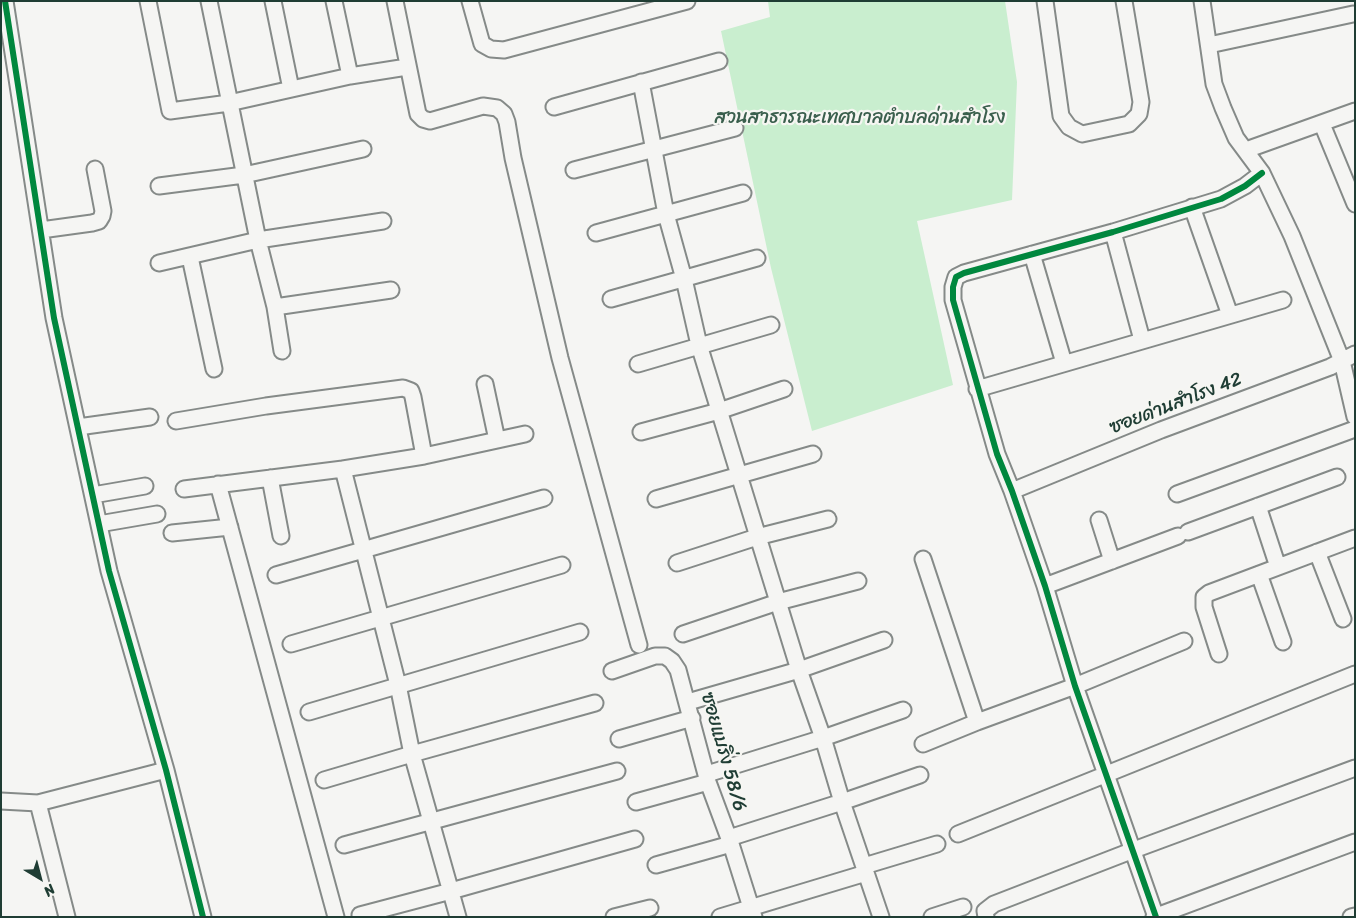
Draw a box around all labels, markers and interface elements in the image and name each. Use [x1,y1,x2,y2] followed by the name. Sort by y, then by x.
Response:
[715,107,1005,129] park label: สวนสาธารณะเทศบาลตำบลด่านสำโรง
[1107,368,1245,440] street label: ซอยด่านสำโรง 42
[695,690,751,814] street label: ซอยแบริ่ง 58/6
[15,853,65,903] north arrow
[38,877,61,903] text: N

